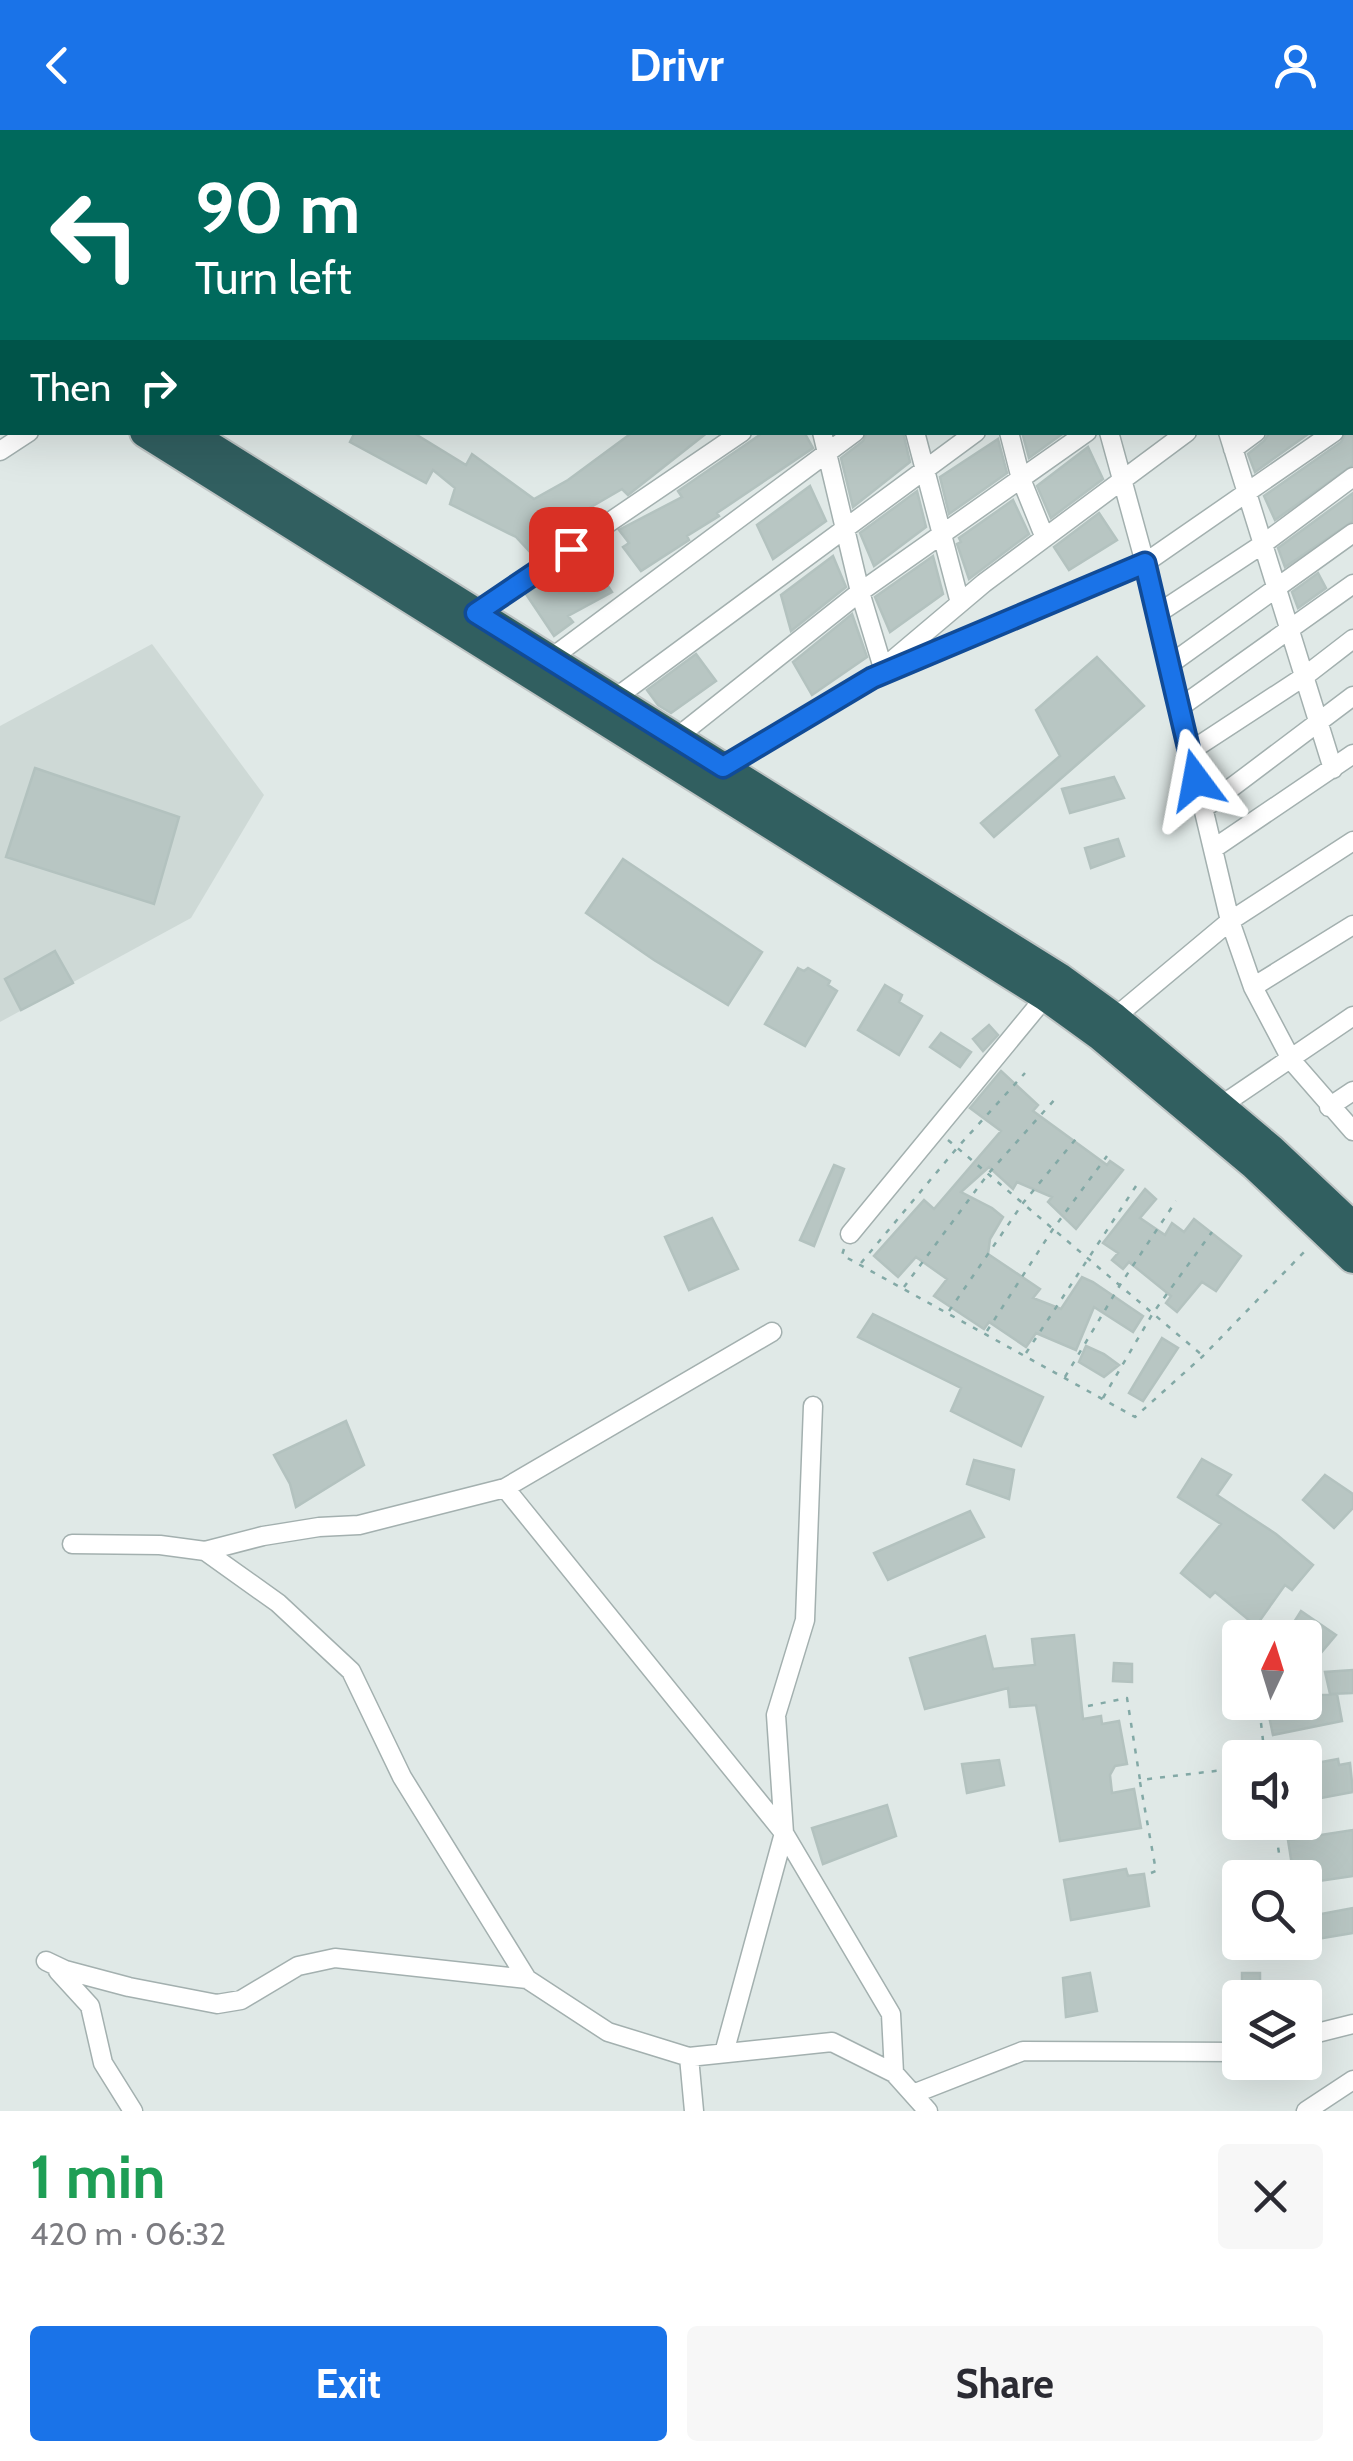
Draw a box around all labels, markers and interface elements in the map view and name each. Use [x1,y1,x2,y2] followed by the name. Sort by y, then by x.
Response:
[30,38,85,93] icon: back
[629,38,724,92] text: Drivr
[1268,38,1323,93] icon: person
[195,165,360,251] text: 90 m
[30,170,160,300] icon: left
[195,251,352,305] text: Turn left
[131,360,186,415] icon: right
[30,364,111,411] text: Then
[529,507,614,592] pin
[544,522,599,577] icon: arrive
[1144,728,1248,832] position arrow
[1222,1620,1322,1720] north arrow
[1222,1620,1322,2080] map controls
[1222,1740,1322,1840] button: sound
[1222,1860,1322,1960] button: search
[1222,1980,1322,2080] button: layers
[30,2140,165,2213] text: 1 min
[1218,2144,1323,2249] button: close
[30,2214,226,2253] text: 420 m · 06:32
[30,2326,667,2441] button: Exit
[687,2326,1323,2441] button: Share

